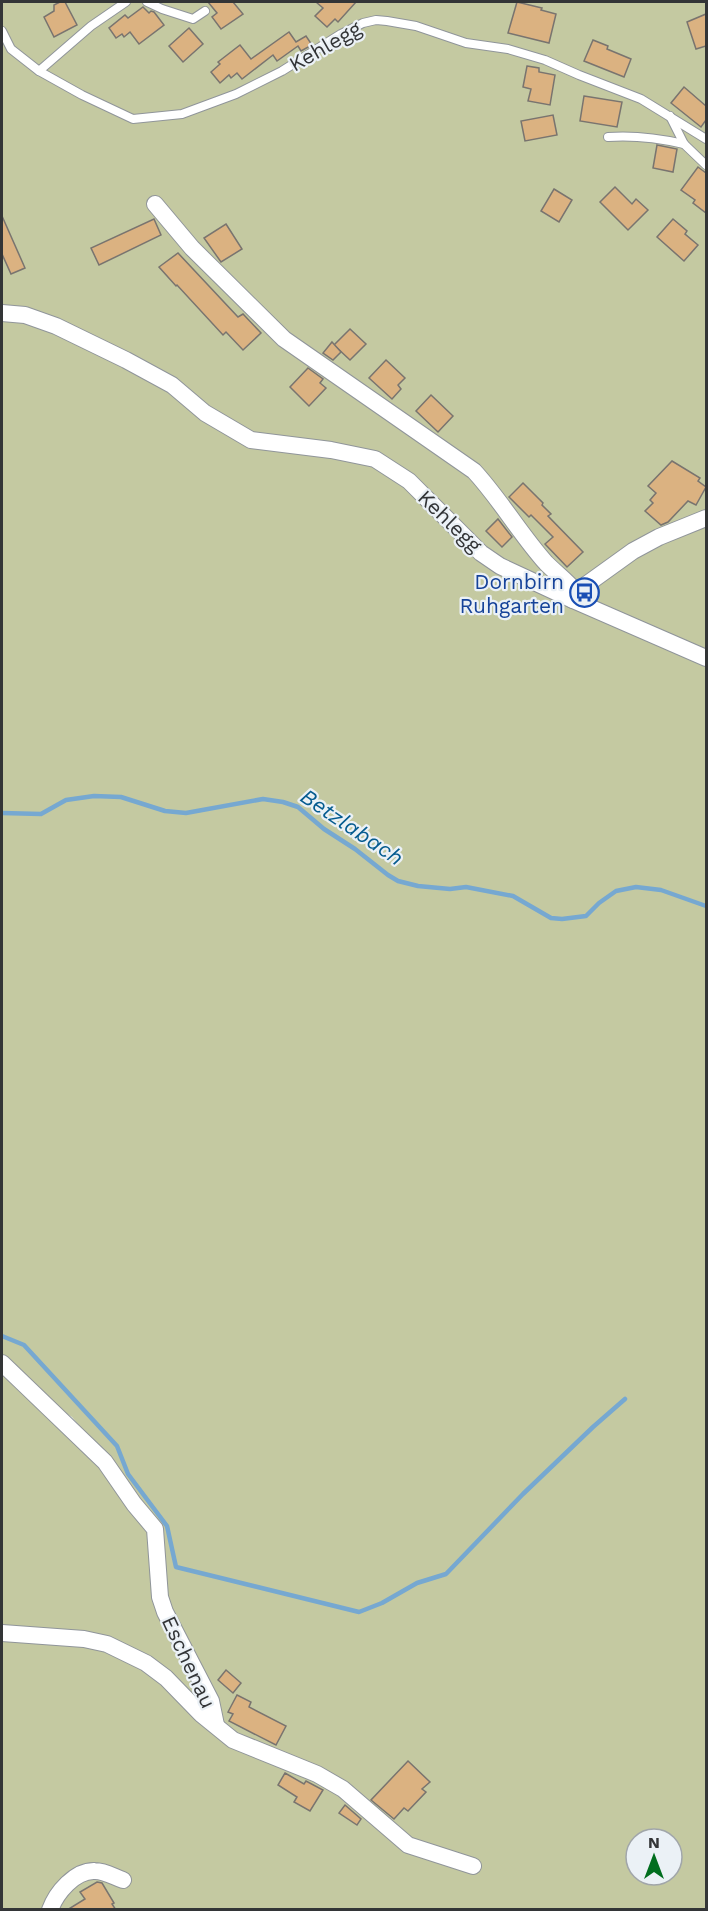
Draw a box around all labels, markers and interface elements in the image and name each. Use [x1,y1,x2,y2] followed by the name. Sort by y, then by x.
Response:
[285,15,366,77] street label: Kehlegg
[413,485,488,558] street label: Kehlegg
[459,569,564,618] place label: Dornbirn Ruhgarten
[569,577,601,609] bus stop icon: Dornbirn Ruhgarten
[296,784,408,870] water label: Betzlabach
[157,1612,221,1712] street label: Eschenau
[624,1827,684,1887] north arrow
[648,1833,660,1852] text: N

